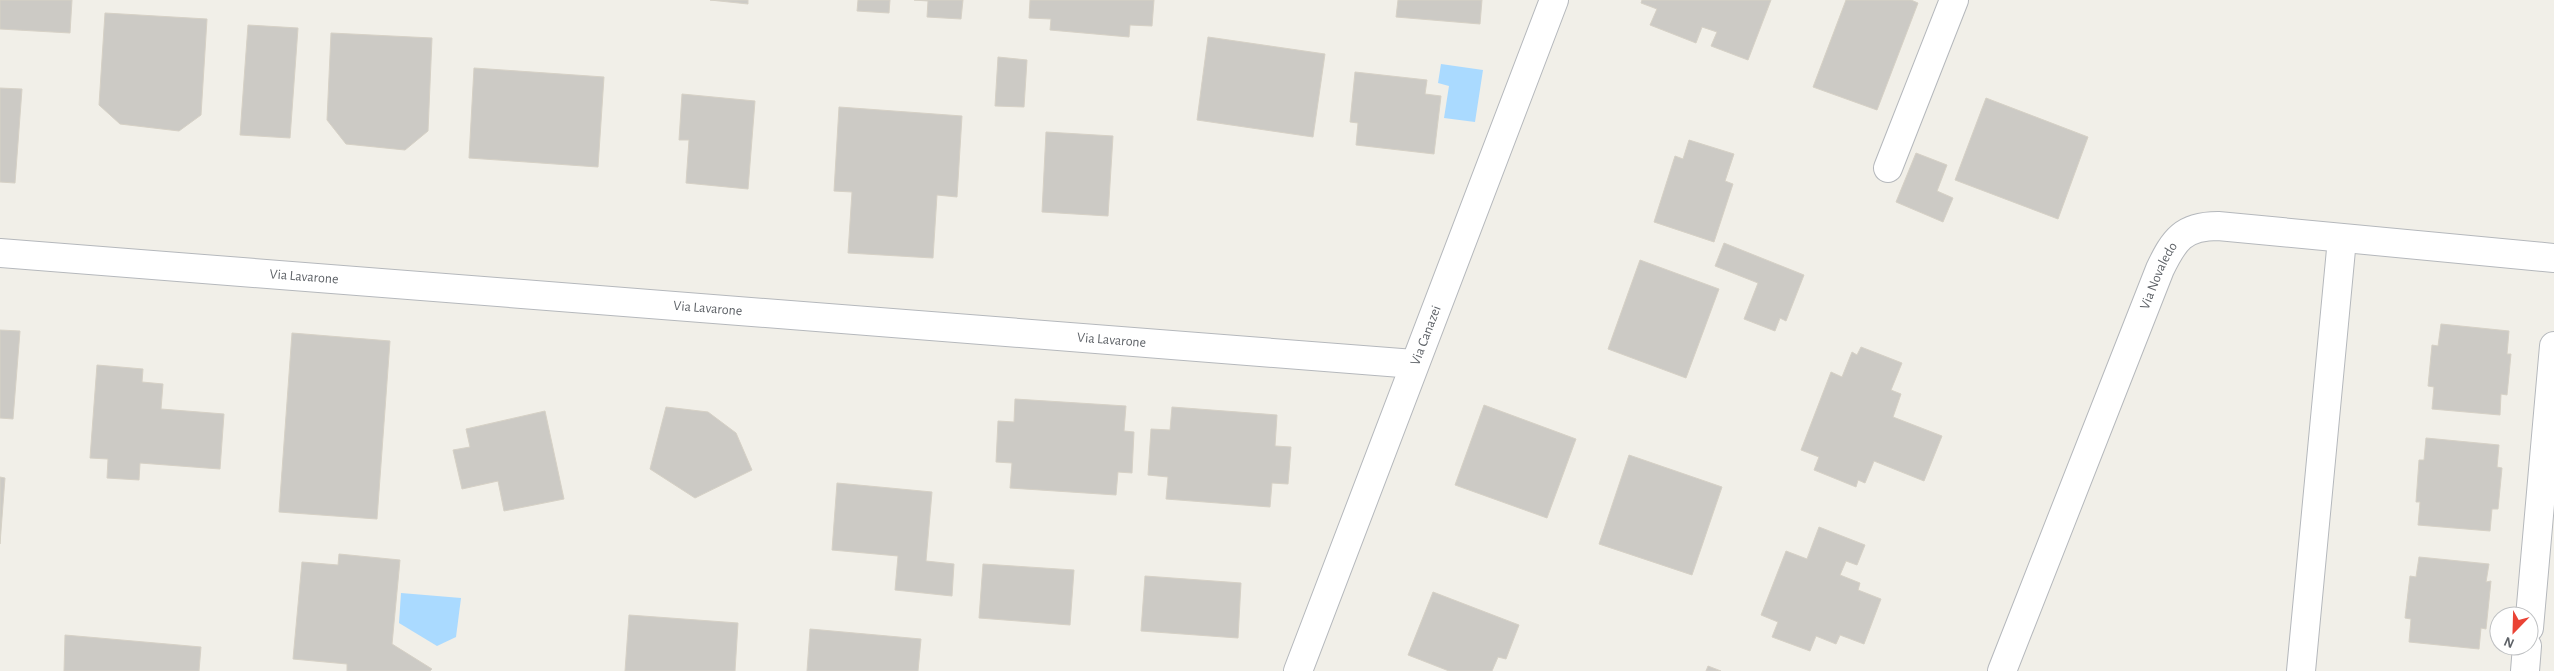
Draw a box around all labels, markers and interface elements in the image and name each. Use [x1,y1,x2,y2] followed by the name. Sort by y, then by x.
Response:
[2138,239,2180,312] street label: Via Novaledo
[269,267,339,287] street label: Via Lavarone
[673,299,743,318] street label: Via Lavarone
[1408,304,1444,367] street label: Via Canazei
[1077,331,1147,350] street label: Via Lavarone
[2489,606,2539,656] north arrow
[2502,634,2517,650] text: N

